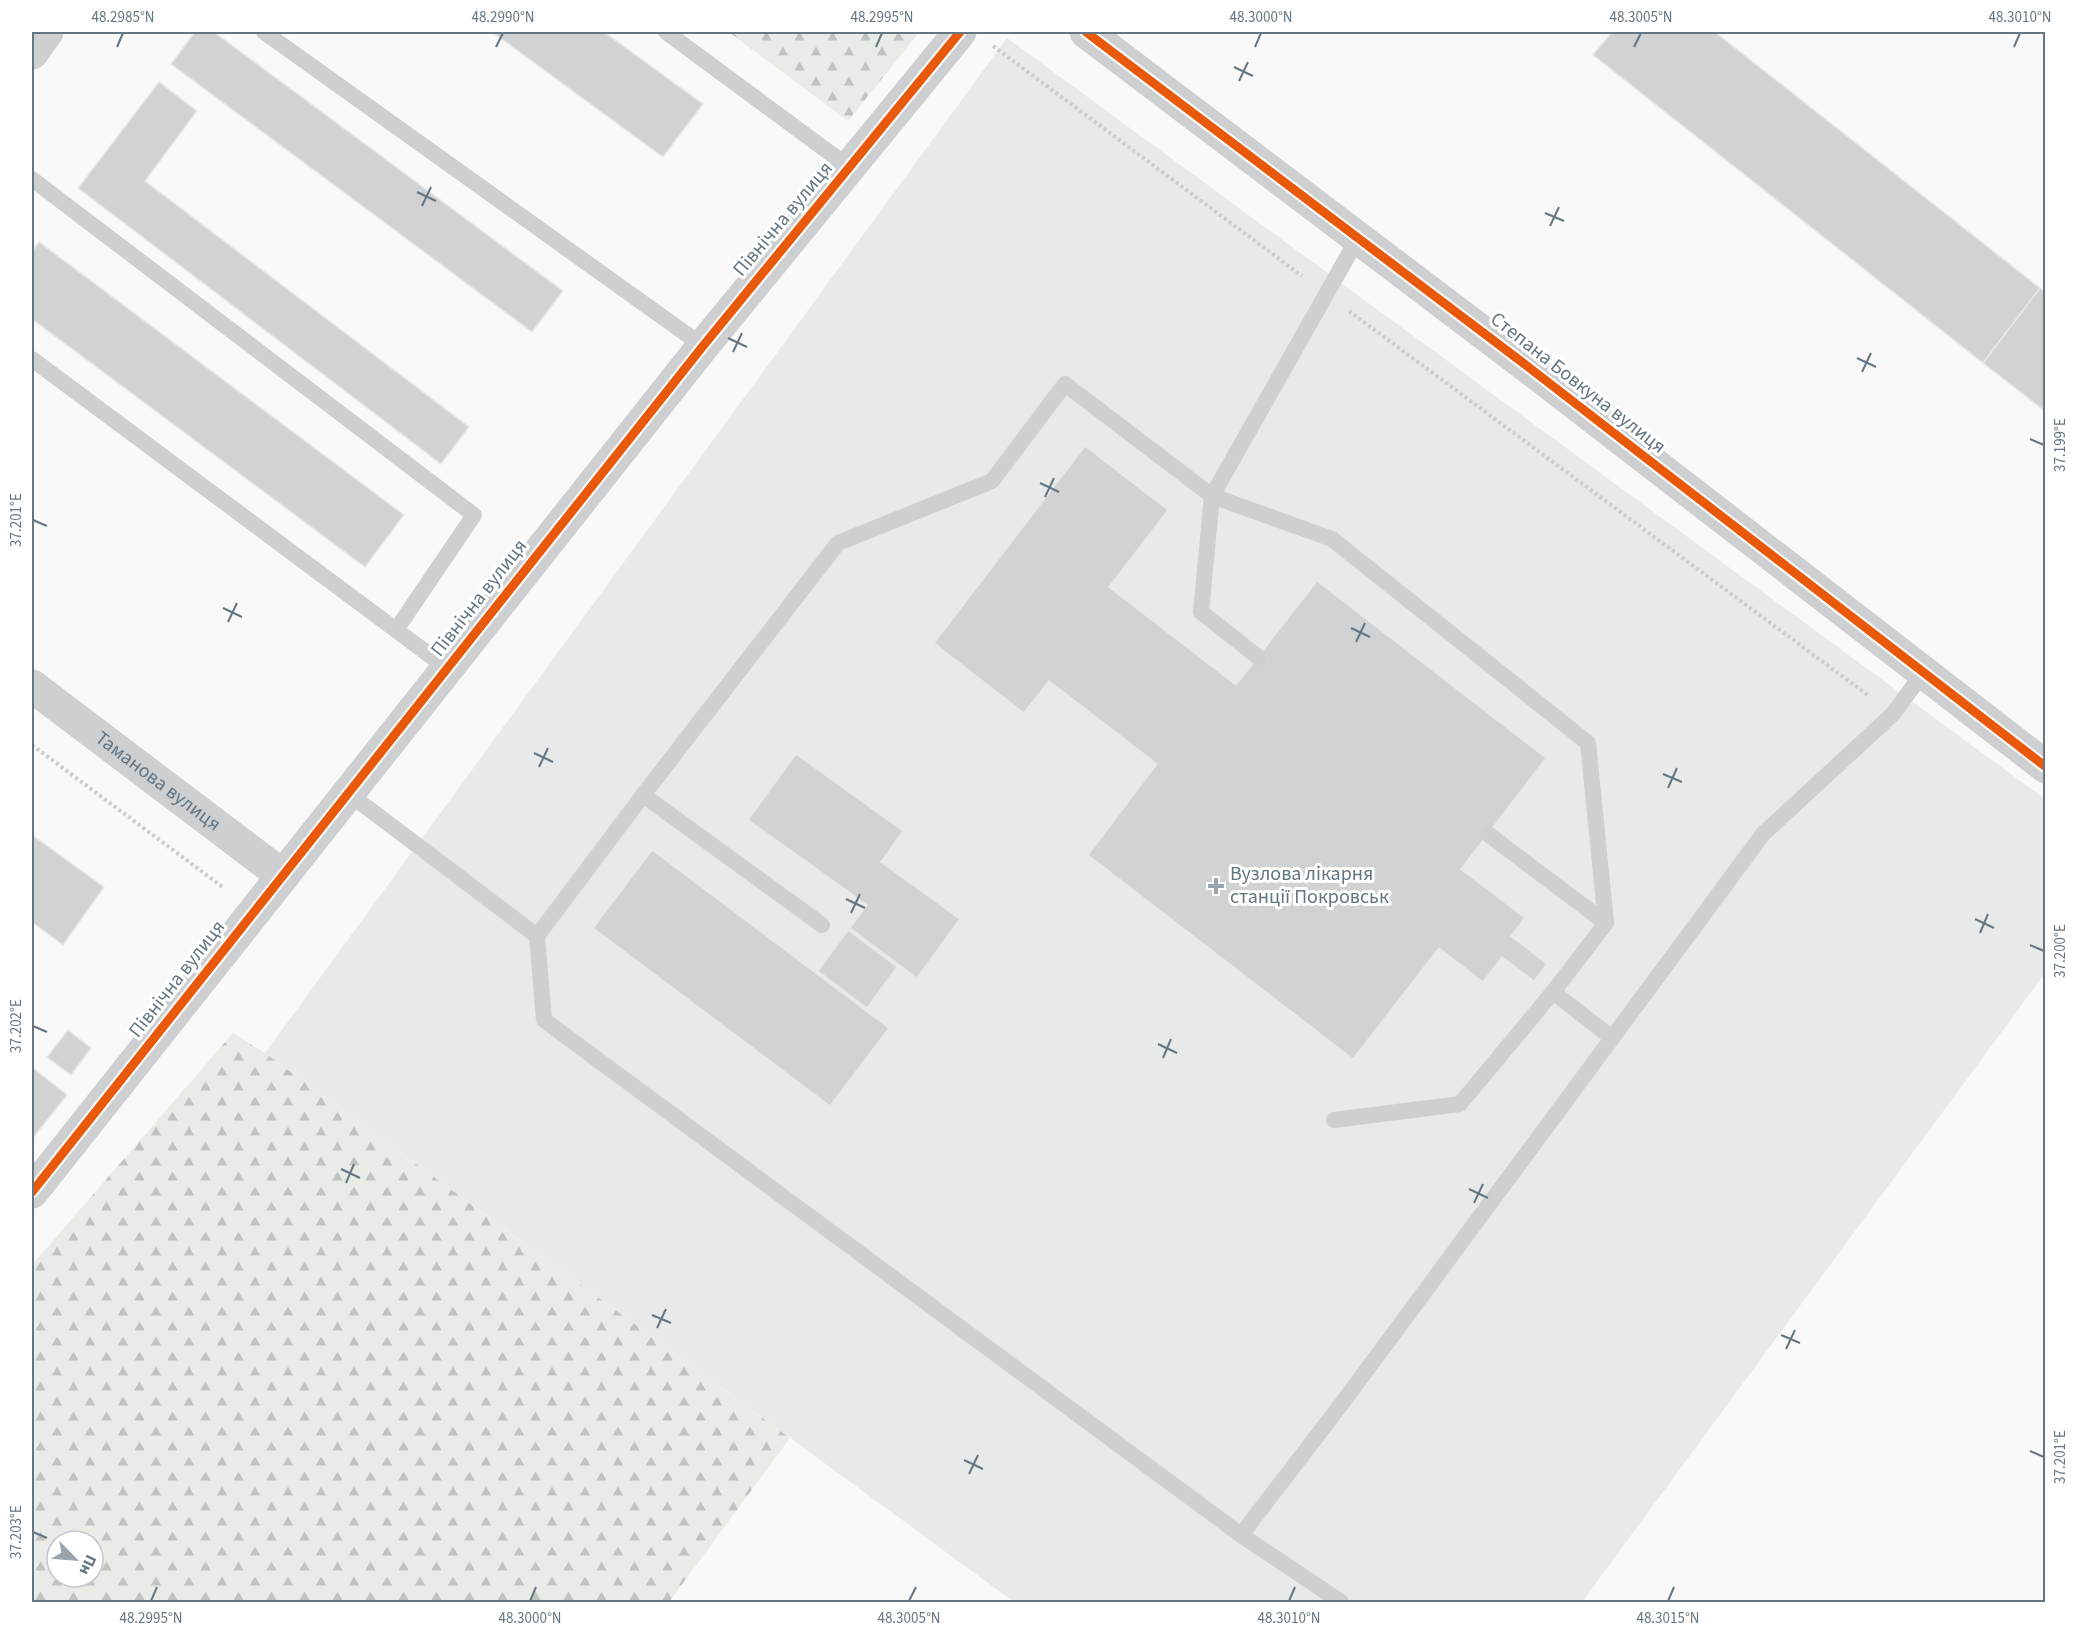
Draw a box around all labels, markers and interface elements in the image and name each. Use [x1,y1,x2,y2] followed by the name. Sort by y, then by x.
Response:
[91,7,155,28] text: 48.2985°N
[471,7,535,28] text: 48.2990°N
[850,7,914,28] text: 48.2995°N
[1229,7,1293,28] text: 48.3000°N
[1609,7,1673,28] text: 48.3005°N
[1988,7,2052,28] text: 48.3010°N
[727,155,839,283] street label: Північна вулиця
[1484,306,1672,460] street label: Степана Бовкуна вулиця
[2050,418,2071,472] text: 37.199°E
[6,493,27,547] text: 37.201°E
[424,533,534,663] street label: Північна вулиця
[89,725,227,838] street label: Таманова вулиця
[1230,860,1389,911] place label: Вузлова лікарня станції Покровськ
[1207,877,1225,895] marker: Вузлова лікарня станції Покровськ
[122,914,232,1044] street label: Північна вулиця
[2050,924,2071,978] text: 37.200°E
[6,999,27,1053] text: 37.202°E
[2050,1430,2071,1484] text: 37.201°E
[6,1505,27,1559] text: 37.203°E
[45,1529,105,1589] north arrow
[74,1551,102,1579] text: Пн
[119,1608,183,1629] text: 48.2995°N
[498,1608,562,1629] text: 48.3000°N
[877,1608,941,1629] text: 48.3005°N
[1257,1608,1321,1629] text: 48.3010°N
[1636,1608,1700,1629] text: 48.3015°N

